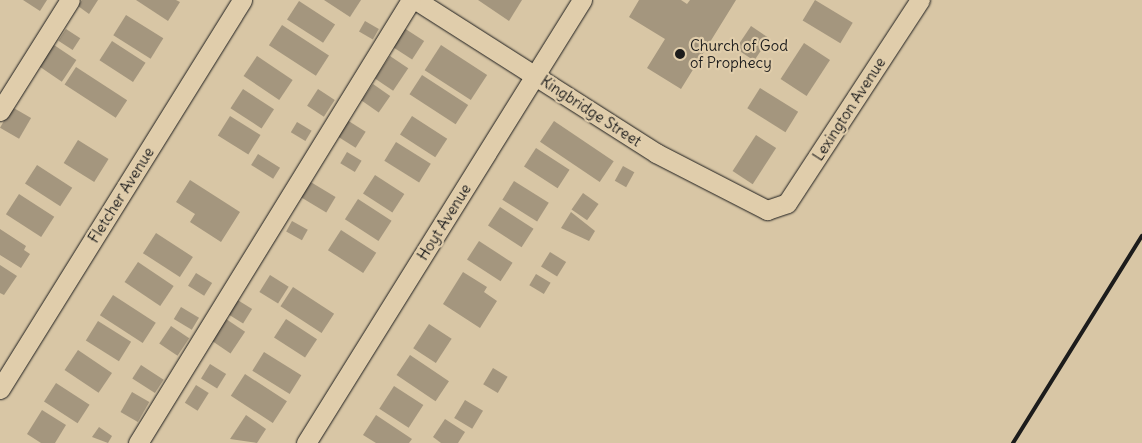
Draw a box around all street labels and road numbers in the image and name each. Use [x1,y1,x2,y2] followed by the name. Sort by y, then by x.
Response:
[809,54,889,164] street label: Lexington Avenue
[537,72,645,150] street label: Kingbridge Street
[84,144,158,246] street label: Fletcher Avenue
[413,180,475,264] street label: Hoyt Avenue

